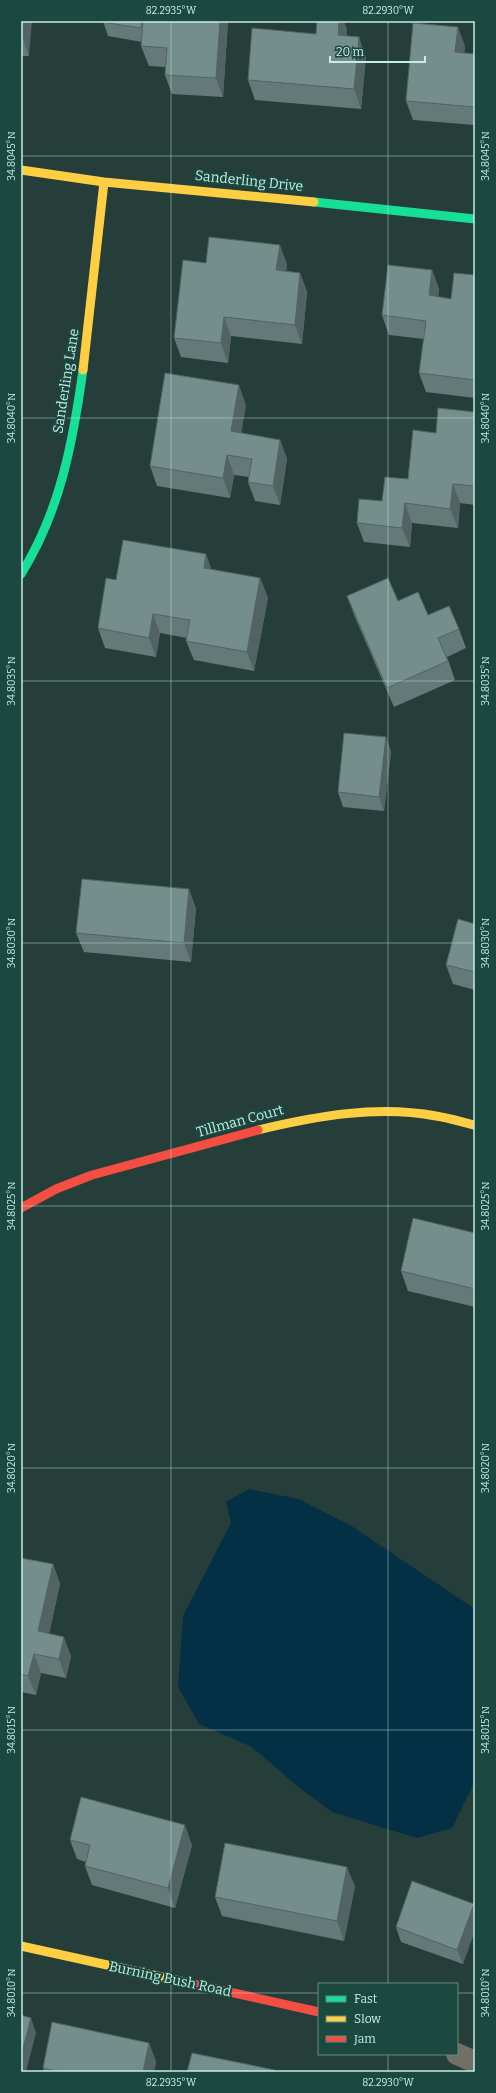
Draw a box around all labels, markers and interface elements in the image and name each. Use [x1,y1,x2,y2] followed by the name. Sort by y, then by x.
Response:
[146,5,197,17] text: 82.2935°W
[362,5,414,17] text: 82.2930°W
[330,38,425,64] scale bar
[336,45,365,59] text: 20 m
[6,131,18,181] text: 34.8045°N
[480,131,492,181] text: 34.8045°N
[194,167,304,195] street label: Sanderling Drive
[49,327,83,435] street label: Sanderling Lane
[6,393,18,443] text: 34.8040°N
[480,393,492,443] text: 34.8040°N
[6,656,18,706] text: 34.8035°N
[480,656,492,706] text: 34.8035°N
[6,918,18,968] text: 34.8030°N
[480,918,492,968] text: 34.8030°N
[195,1101,285,1141] street label: Tillman Court
[6,1181,18,1231] text: 34.8025°N
[480,1181,492,1231] text: 34.8025°N
[6,1443,18,1493] text: 34.8020°N
[480,1443,492,1493] text: 34.8020°N
[6,1706,18,1754] text: 34.8015°N
[480,1706,492,1754] text: 34.8015°N
[107,1958,233,2000] street label: Burning Bush Road
[6,1969,18,2017] text: 34.8010°N
[480,1969,492,2017] text: 34.8010°N
[318,1983,458,2055] legend
[354,1992,378,2006] text: Fast
[354,2012,381,2026] text: Slow
[353,2032,376,2046] text: Jam
[146,2077,197,2089] text: 82.2935°W
[362,2077,414,2089] text: 82.2930°W

